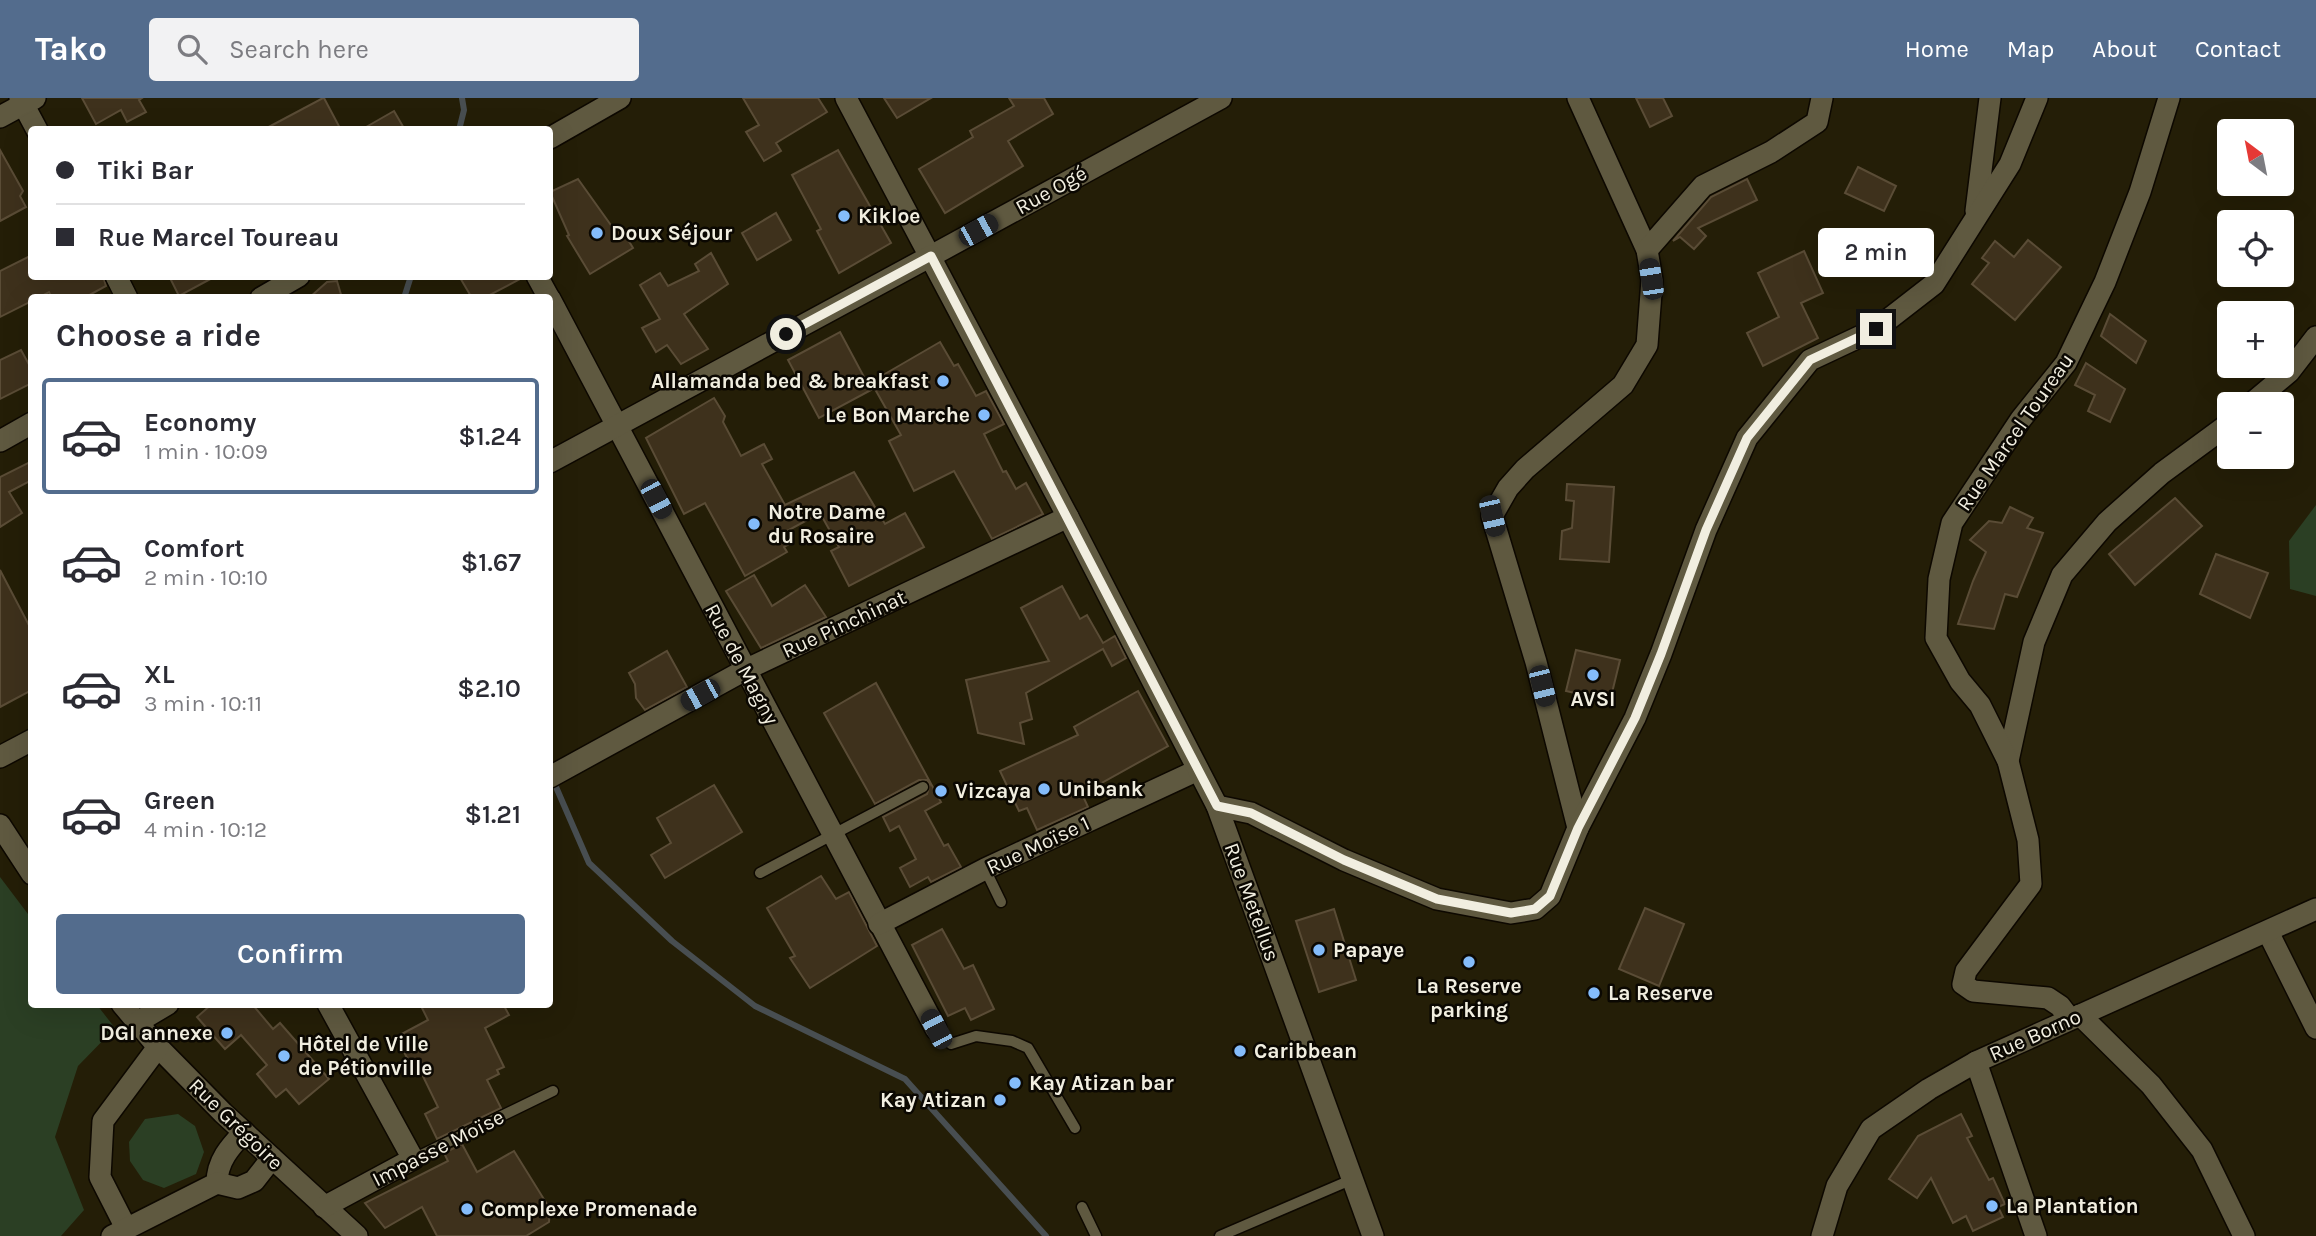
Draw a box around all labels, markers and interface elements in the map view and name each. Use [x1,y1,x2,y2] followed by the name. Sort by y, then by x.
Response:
[149,18,639,81] search box
[35,30,107,68] text: Tako
[173,30,211,68] icon: search
[229,34,369,65] text: Search here
[1905,35,1969,63] text: Home
[2007,35,2054,63] text: Map
[2092,35,2157,63] text: About
[2195,35,2281,63] text: Contact
[2217,119,2294,196] north arrow
[2217,119,2294,469] map controls
[98,155,193,186] text: Tiki Bar
[1011,161,1091,219] street label: Rue Ogé
[858,204,920,228] place label: Kikloe
[836,208,852,224] marker: Kikloe
[2217,210,2294,287] button: locate
[955,211,1002,249] car
[611,221,733,245] place label: Doux Séjour
[98,222,340,253] text: Rue Marcel Toureau
[589,225,605,241] marker: Doux Séjour
[1818,228,1934,276] callout: 2 min
[1845,239,1907,266] text: 2 min
[1638,257,1665,301] car
[2217,301,2294,378] button: +
[1860,313,1892,345] route end
[56,317,261,354] text: Choose a ride
[770,318,802,350] route start
[1952,349,2078,515] street label: Rue Marcel Toureau
[651,369,929,393] place label: Allamanda bed & breakfast
[935,373,951,389] marker: Allamanda bed & breakfast
[2217,392,2294,469] button: −
[825,403,970,427] place label: Le Bon Marche
[60,405,123,468] icon: car
[144,407,256,438] text: Economy
[976,407,992,423] marker: Le Bon Marche
[458,421,521,452] text: $1.24
[144,438,268,465] text: 1 min · 10:09
[637,476,676,522] car
[1478,493,1507,539] car
[768,500,886,548] place label: Notre Dame du Rosaire
[746,516,762,532] marker: Notre Dame du Rosaire
[60,531,123,594] icon: car
[144,533,245,564] text: Comfort
[461,547,521,578] text: $1.67
[144,564,268,591] text: 2 min · 10:10
[778,585,910,663] street label: Rue Pinchinat
[700,600,784,729] street label: Rue de Magny
[60,657,123,720] icon: car
[144,659,175,690] text: XL
[1527,663,1558,709] car
[1585,667,1601,683] marker: AVSI
[457,673,521,704] text: $2.10
[677,676,724,714] car
[1571,687,1615,711] place label: AVSI
[144,690,262,717] text: 3 min · 10:11
[1058,777,1144,801] place label: Unibank
[955,779,1031,803] place label: Vizcaya
[1036,781,1052,797] marker: Unibank
[60,783,123,846] icon: car
[933,783,949,799] marker: Vizcaya
[144,785,216,816] text: Green
[464,799,521,830] text: $1.21
[983,811,1093,879] street label: Rue Moïse 1
[144,816,267,843] text: 4 min · 10:12
[1219,840,1285,964] street label: Rue Metellus
[56,914,525,994] button: Confirm
[1333,938,1404,962] place label: Papaye
[1311,942,1327,958] marker: Papaye
[1461,954,1477,970] marker: La Reserve parking
[1416,974,1522,1022] place label: La Reserve parking
[1608,981,1713,1005] place label: La Reserve
[1586,985,1602,1001] marker: La Reserve
[1986,1004,2084,1066] street label: Rue Borno
[917,1006,956,1052] car
[100,1021,213,1045] place label: DGI annexe
[219,1025,235,1041] marker: DGI annexe
[298,1032,433,1080] place label: Hôtel de Ville de Pétionville
[1254,1039,1357,1063] place label: Caribbean
[1232,1043,1248,1059] marker: Caribbean
[276,1048,292,1064] marker: Hôtel de Ville de Pétionville
[1029,1071,1174,1095] place label: Kay Atizan bar
[184,1073,288,1175] street label: Rue Grégoire
[1007,1075,1023,1091] marker: Kay Atizan bar
[880,1088,986,1112] place label: Kay Atizan
[992,1092,1008,1108] marker: Kay Atizan
[368,1104,508,1192] street label: Impasse Moïse
[2006,1194,2139,1218] place label: La Plantation
[481,1197,697,1221] place label: Complexe Promenade
[1984,1198,2000,1214] marker: La Plantation
[459,1201,475,1217] marker: Complexe Promenade

